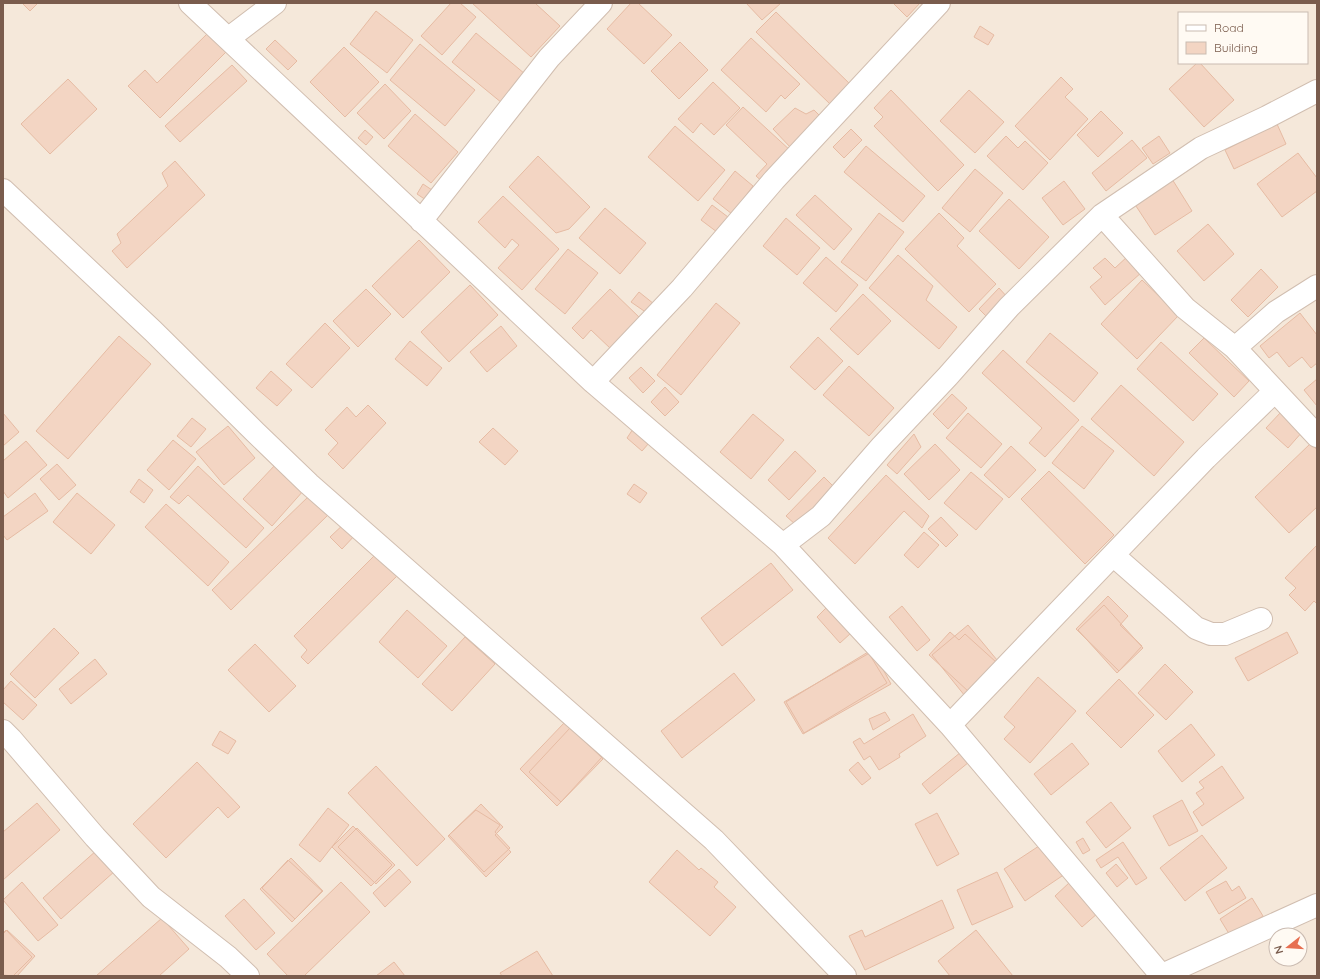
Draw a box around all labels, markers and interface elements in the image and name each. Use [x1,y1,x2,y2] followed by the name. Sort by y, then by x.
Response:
[1178,12,1308,64] legend
[1214,20,1244,35] text: Road
[1214,40,1258,55] text: Building
[1268,927,1308,967] north arrow
[1271,944,1286,956] text: N

